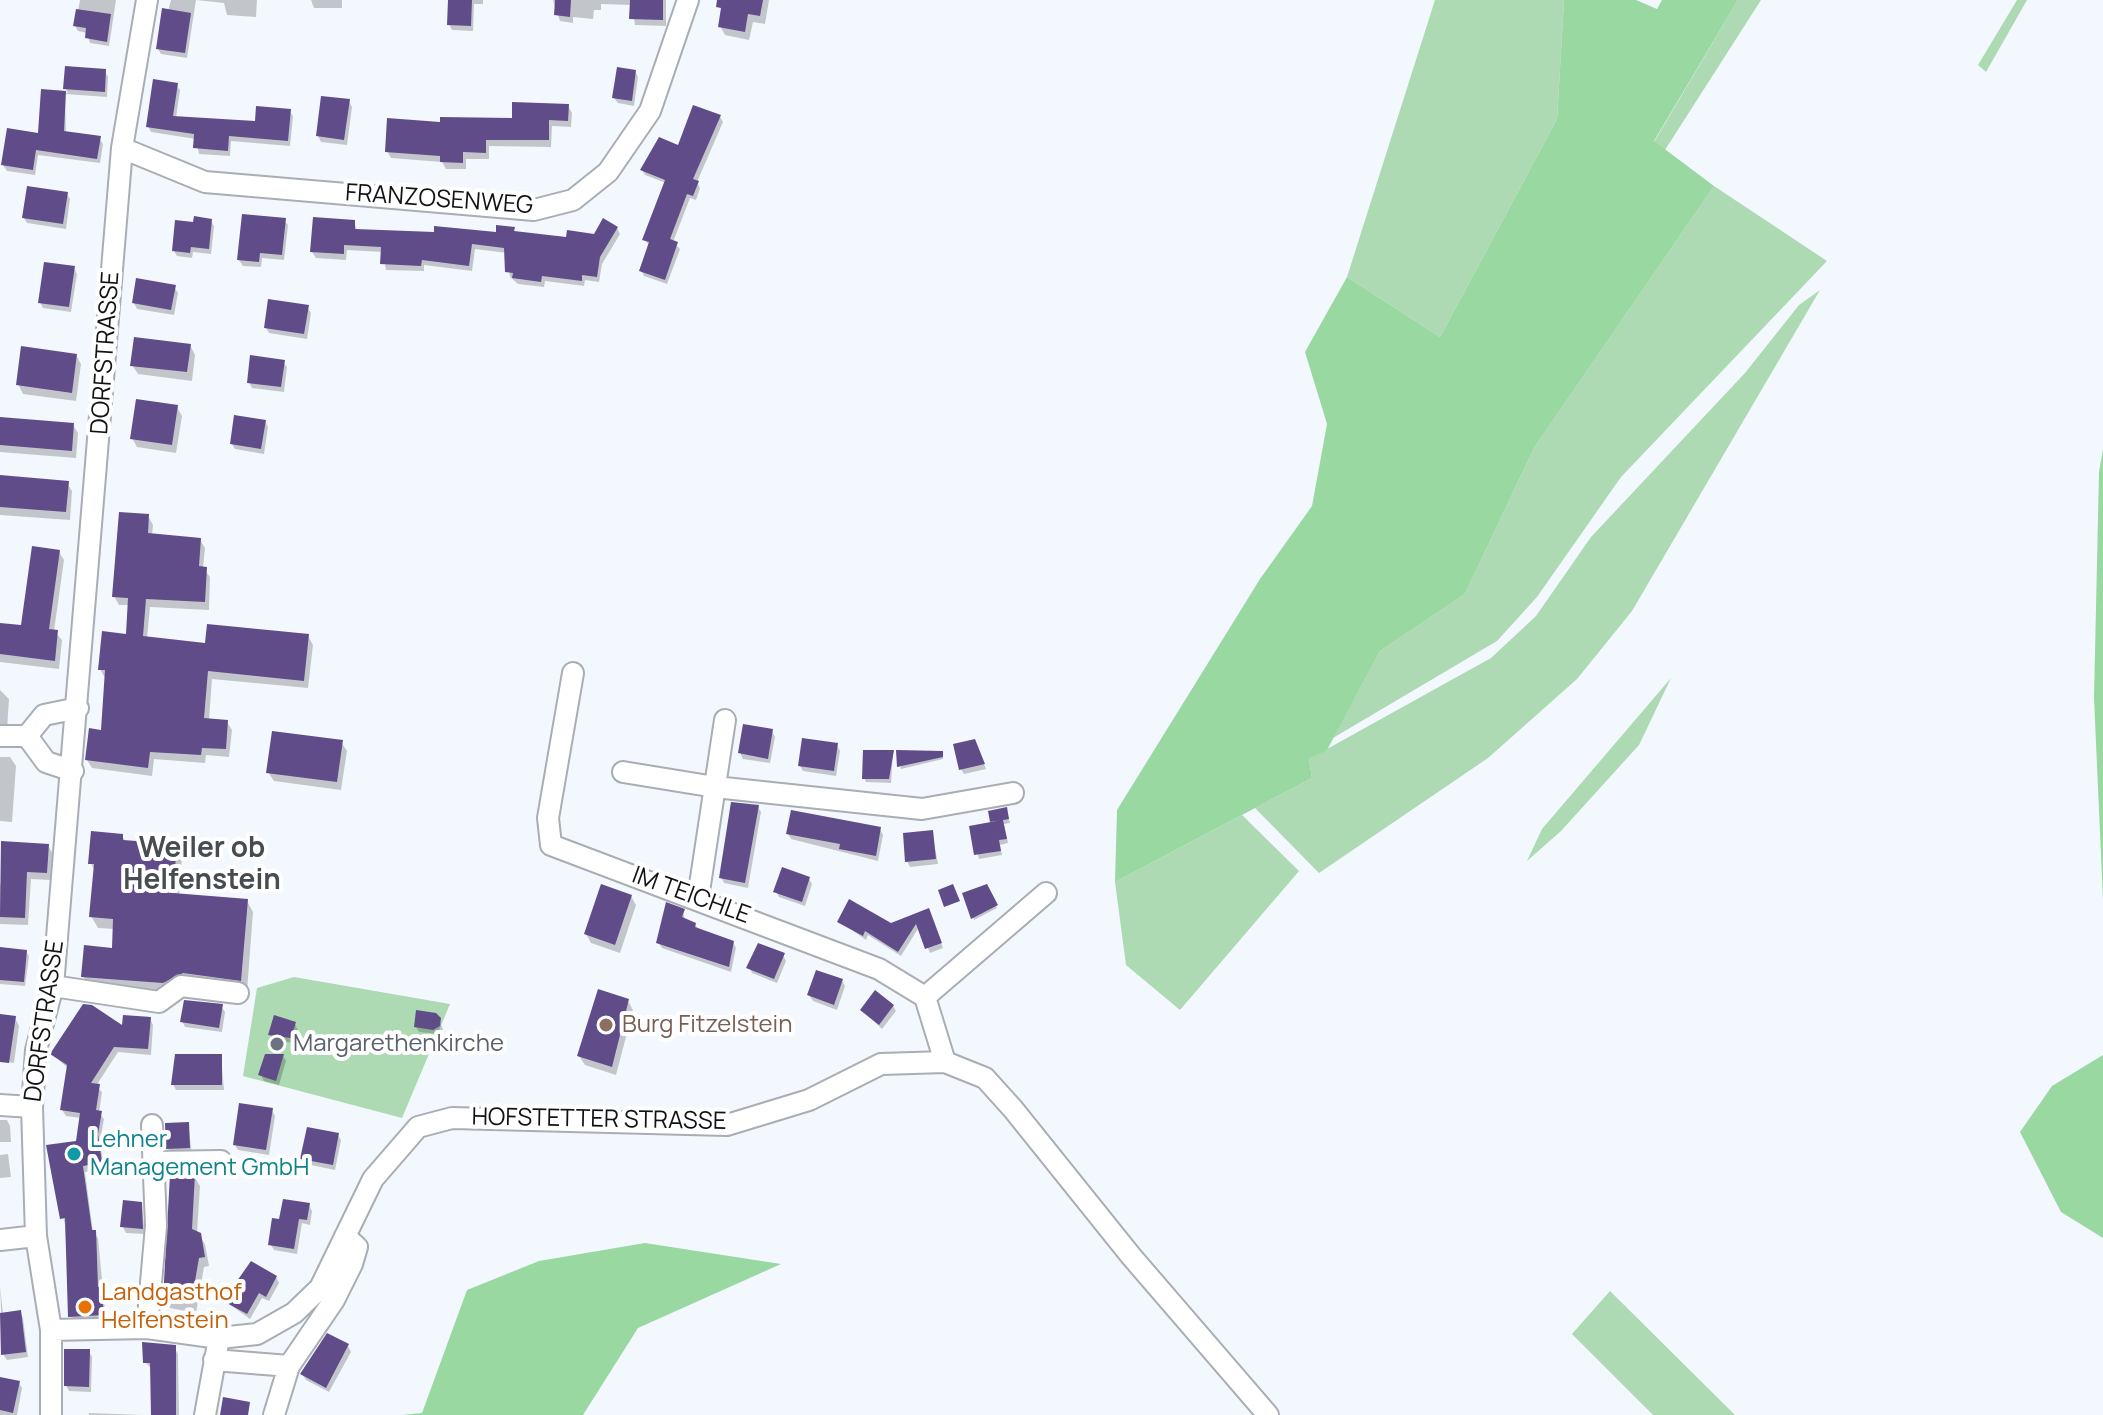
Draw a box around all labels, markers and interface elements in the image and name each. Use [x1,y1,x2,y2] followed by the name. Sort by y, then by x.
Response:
[344,179,534,221] street label: FRANZOSENWEG
[86,271,126,435] street label: DORFSTRASSE
[123,832,281,898] district label: Weiler ob Helfenstein
[628,861,754,931] street label: IM TEICHLE
[19,938,71,1104] street label: DORFSTRASSE
[622,1011,792,1039] place label: Burg Fitzelstein
[597,1016,615,1034] marker: Burg Fitzelstein
[293,1030,504,1058] place label: Margarethenkirche
[268,1035,286,1053] marker: Margarethenkirche
[471,1103,727,1137] street label: HOFSTETTER STRASSE
[90,1126,309,1182] place label: Lehner Management GmbH
[65,1145,83,1163] marker: Lehner Management GmbH
[101,1279,242,1335] place label: Landgasthof Helfenstein
[76,1298,94,1316] marker: Landgasthof Helfenstein

